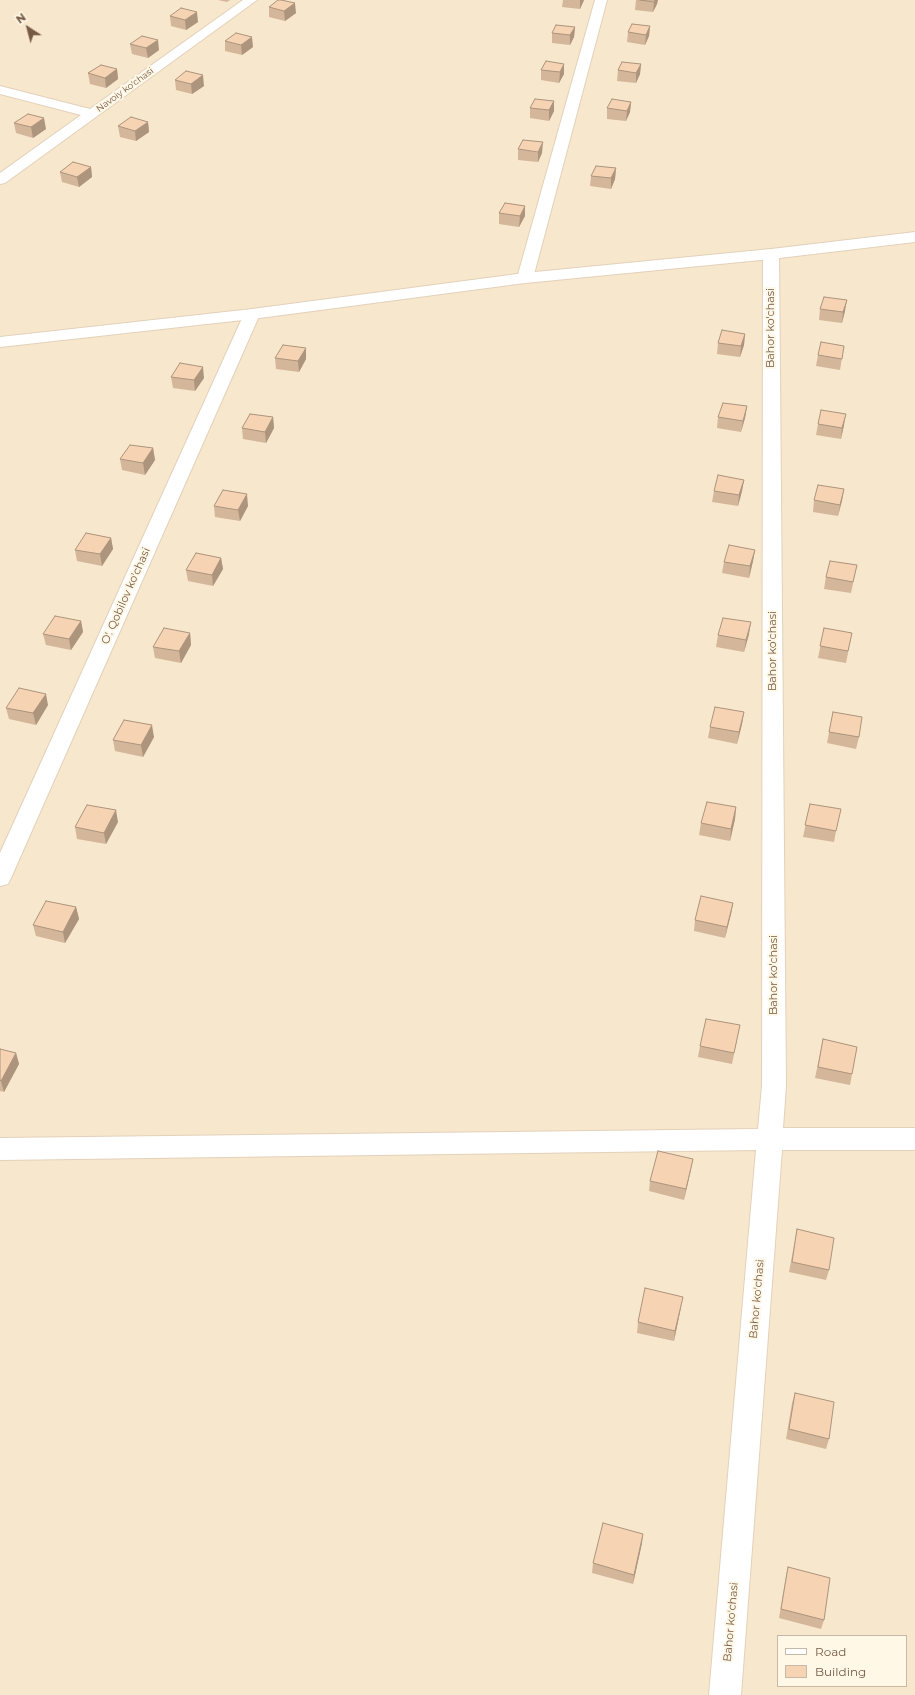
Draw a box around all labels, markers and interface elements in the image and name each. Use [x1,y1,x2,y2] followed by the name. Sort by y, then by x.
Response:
[8,8,48,48] north arrow
[13,10,29,27] text: N
[94,66,156,114] street label: Navoiy ko'chasi
[764,288,778,368] street label: Bahor ko'chasi
[99,546,153,646] street label: O'. Qobilov ko'chasi
[766,611,780,691] street label: Bahor ko'chasi
[767,935,781,1015] street label: Bahor ko'chasi
[747,1259,767,1339] street label: Bahor ko'chasi
[721,1582,741,1662] street label: Bahor ko'chasi
[777,1635,907,1687] legend
[815,1644,846,1659] text: Road
[815,1664,866,1679] text: Building

